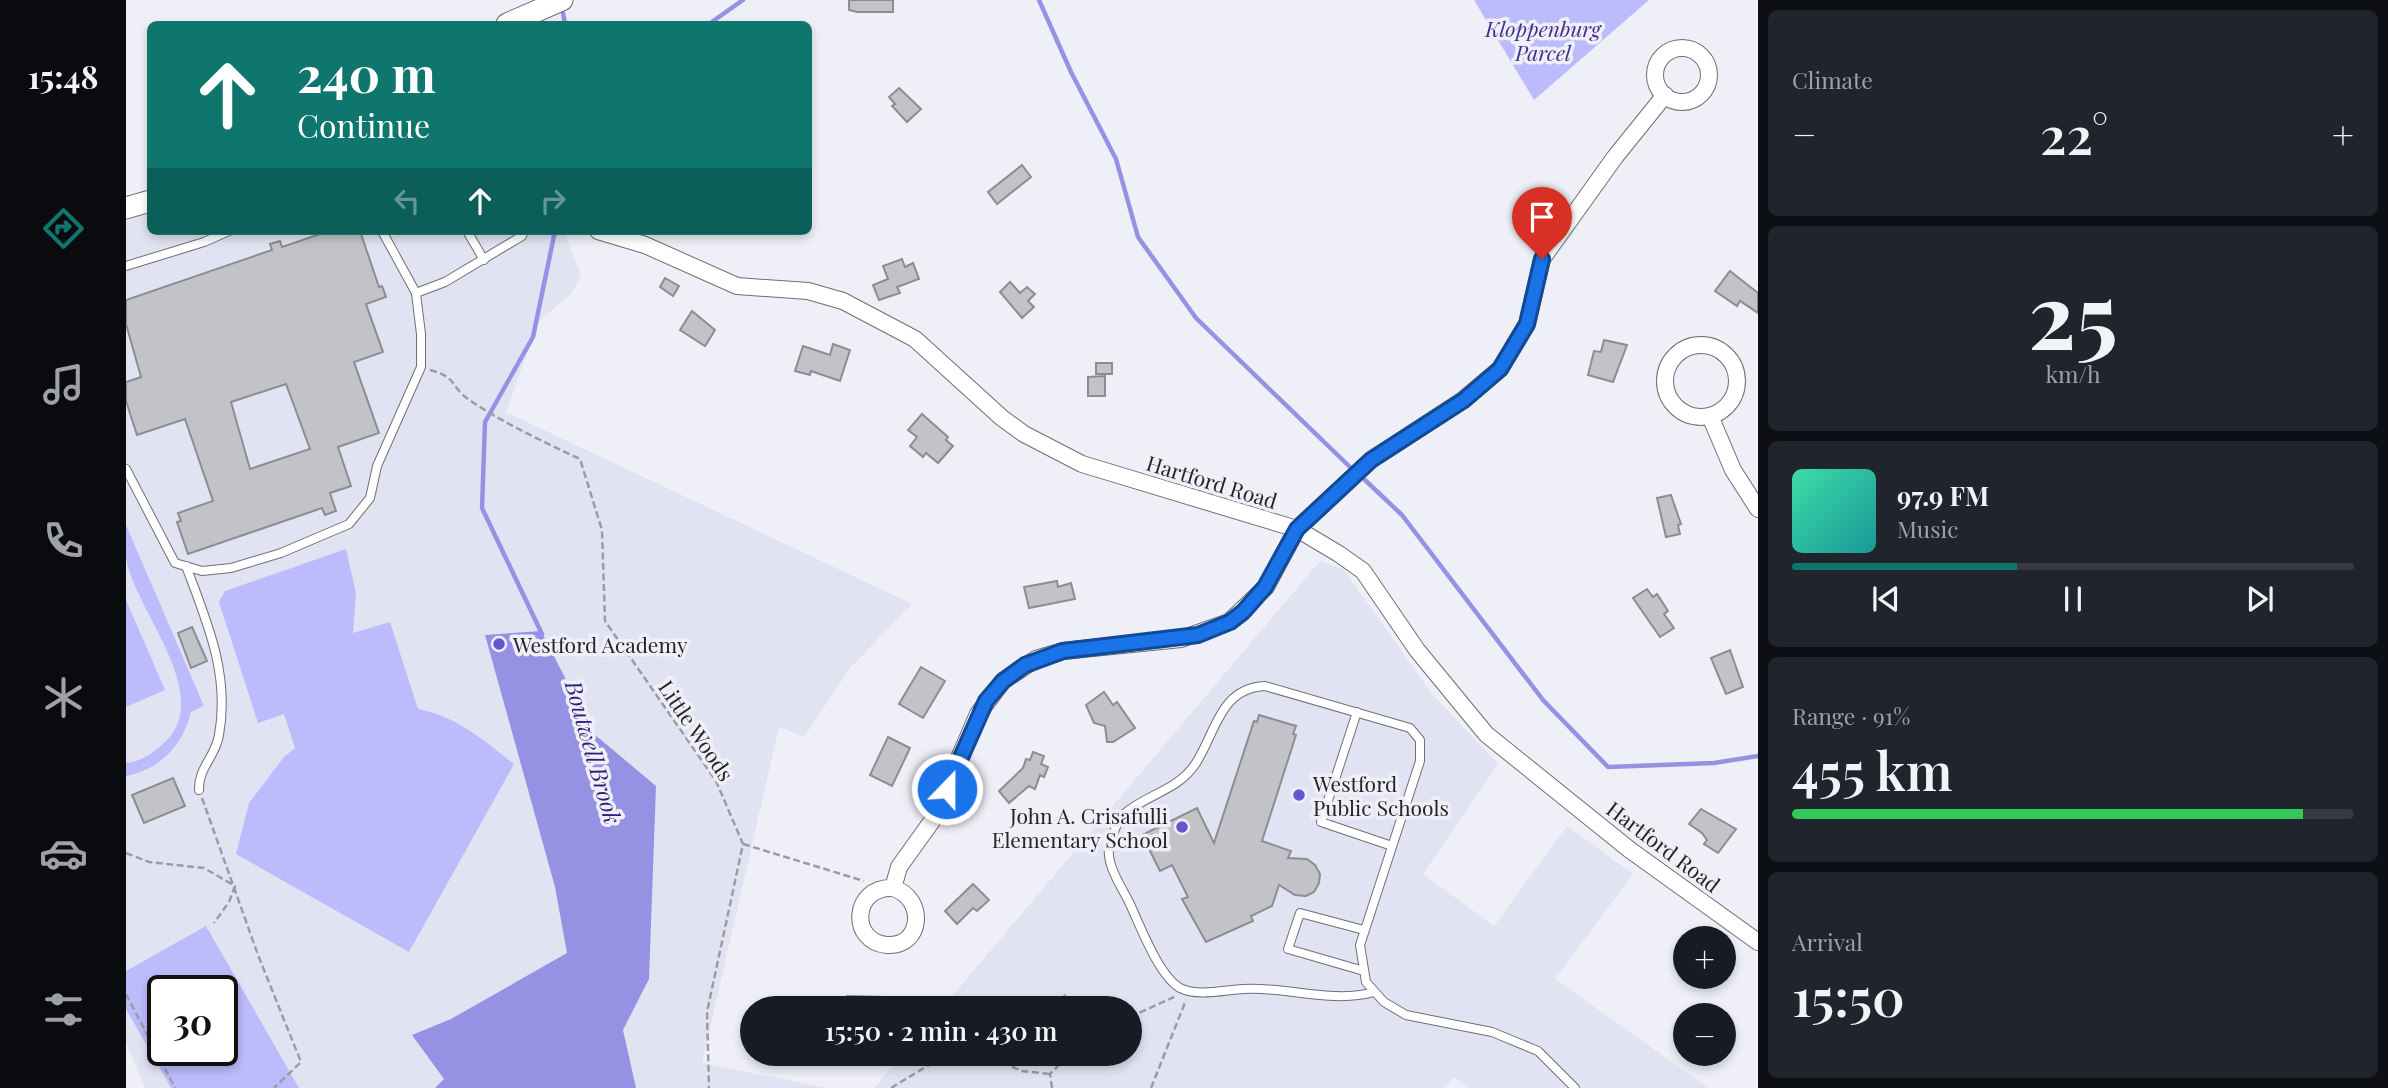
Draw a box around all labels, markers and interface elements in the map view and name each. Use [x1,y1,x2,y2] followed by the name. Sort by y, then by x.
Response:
[1484,14,1602,66] park label: Kloppenburg Parcel
[297,40,436,105] text: 240 m
[182,49,273,140] icon: ahead
[28,54,98,97] text: 15:48
[1792,64,1873,95] text: Climate
[2040,99,2108,168] text: 22°
[297,103,430,146] text: Continue
[1792,108,1817,159] text: −
[2332,108,2354,159] text: +
[388,182,426,220] icon: left
[461,182,499,220] icon: ahead
[534,182,572,220] icon: right
[1512,187,1572,259] pin
[1523,198,1561,236] icon: arrive
[39,204,88,253] icon: directions
[2028,252,2118,373] text: 25
[2045,358,2101,389] text: km/h
[39,360,88,409] icon: music
[1143,448,1281,514] street label: Hartford Road
[1897,478,1989,513] text: 97.9 FM
[1897,513,1958,544] text: Music
[39,516,88,565] icon: phone
[1867,580,1905,618] icon: previous
[2054,580,2092,618] icon: pause
[2241,580,2279,618] icon: next
[512,630,688,658] place label: Westford Academy
[491,636,507,652] marker: Westford Academy
[39,673,88,722] icon: climate
[653,674,741,786] street label: Little Woods
[558,676,629,828] water label: Boutwell Brook
[1792,700,1910,731] text: Range · 91%
[1792,735,1952,804] text: 455 km
[910,752,984,826] position arrow
[1312,769,1449,821] place label: Westford Public Schools
[1291,787,1307,803] marker: Westford Public Schools
[1602,794,1726,898] street label: Hartford Road
[992,801,1168,853] place label: John A. Crisafulli Elementary School
[1174,819,1190,835] marker: John A. Crisafulli Elementary School
[39,829,88,878] icon: car
[1673,926,1736,1066] map controls
[1673,926,1736,989] button: +
[1792,926,1863,957] text: Arrival
[1792,961,1905,1030] text: 15:50
[147,975,238,1066] speed limit sign: 30
[39,985,88,1034] icon: filters
[1673,1003,1736,1066] button: −
[825,1013,1057,1048] text: 15:50 · 2 min · 430 m

